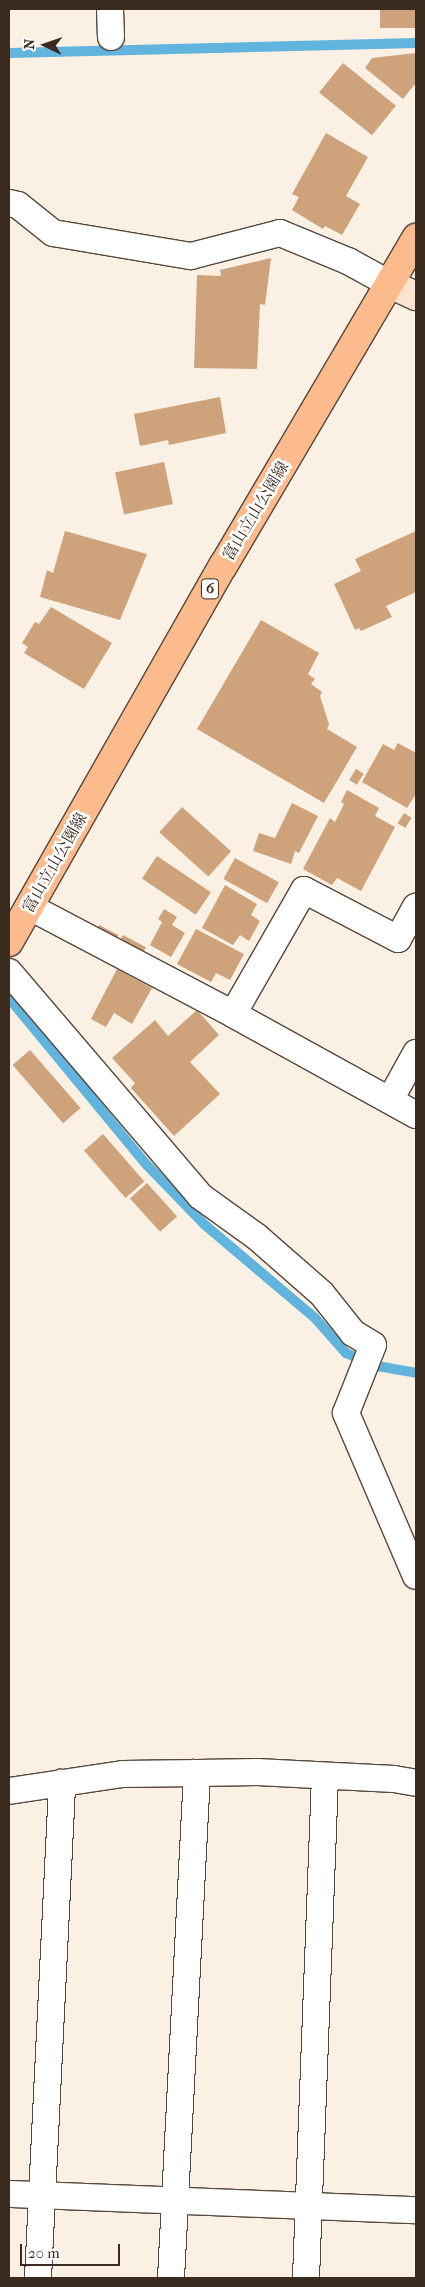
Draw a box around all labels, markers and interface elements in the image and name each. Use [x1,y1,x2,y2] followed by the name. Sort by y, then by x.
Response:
[20,20,70,70] north arrow
[21,38,38,50] text: N
[219,458,293,564] street label: 富山立山公園線
[200,576,220,602] road number: 6
[19,810,91,916] street label: 富山立山公園線
[22,2234,122,2266] scale bar
[28,2244,60,2262] text: 20 m

